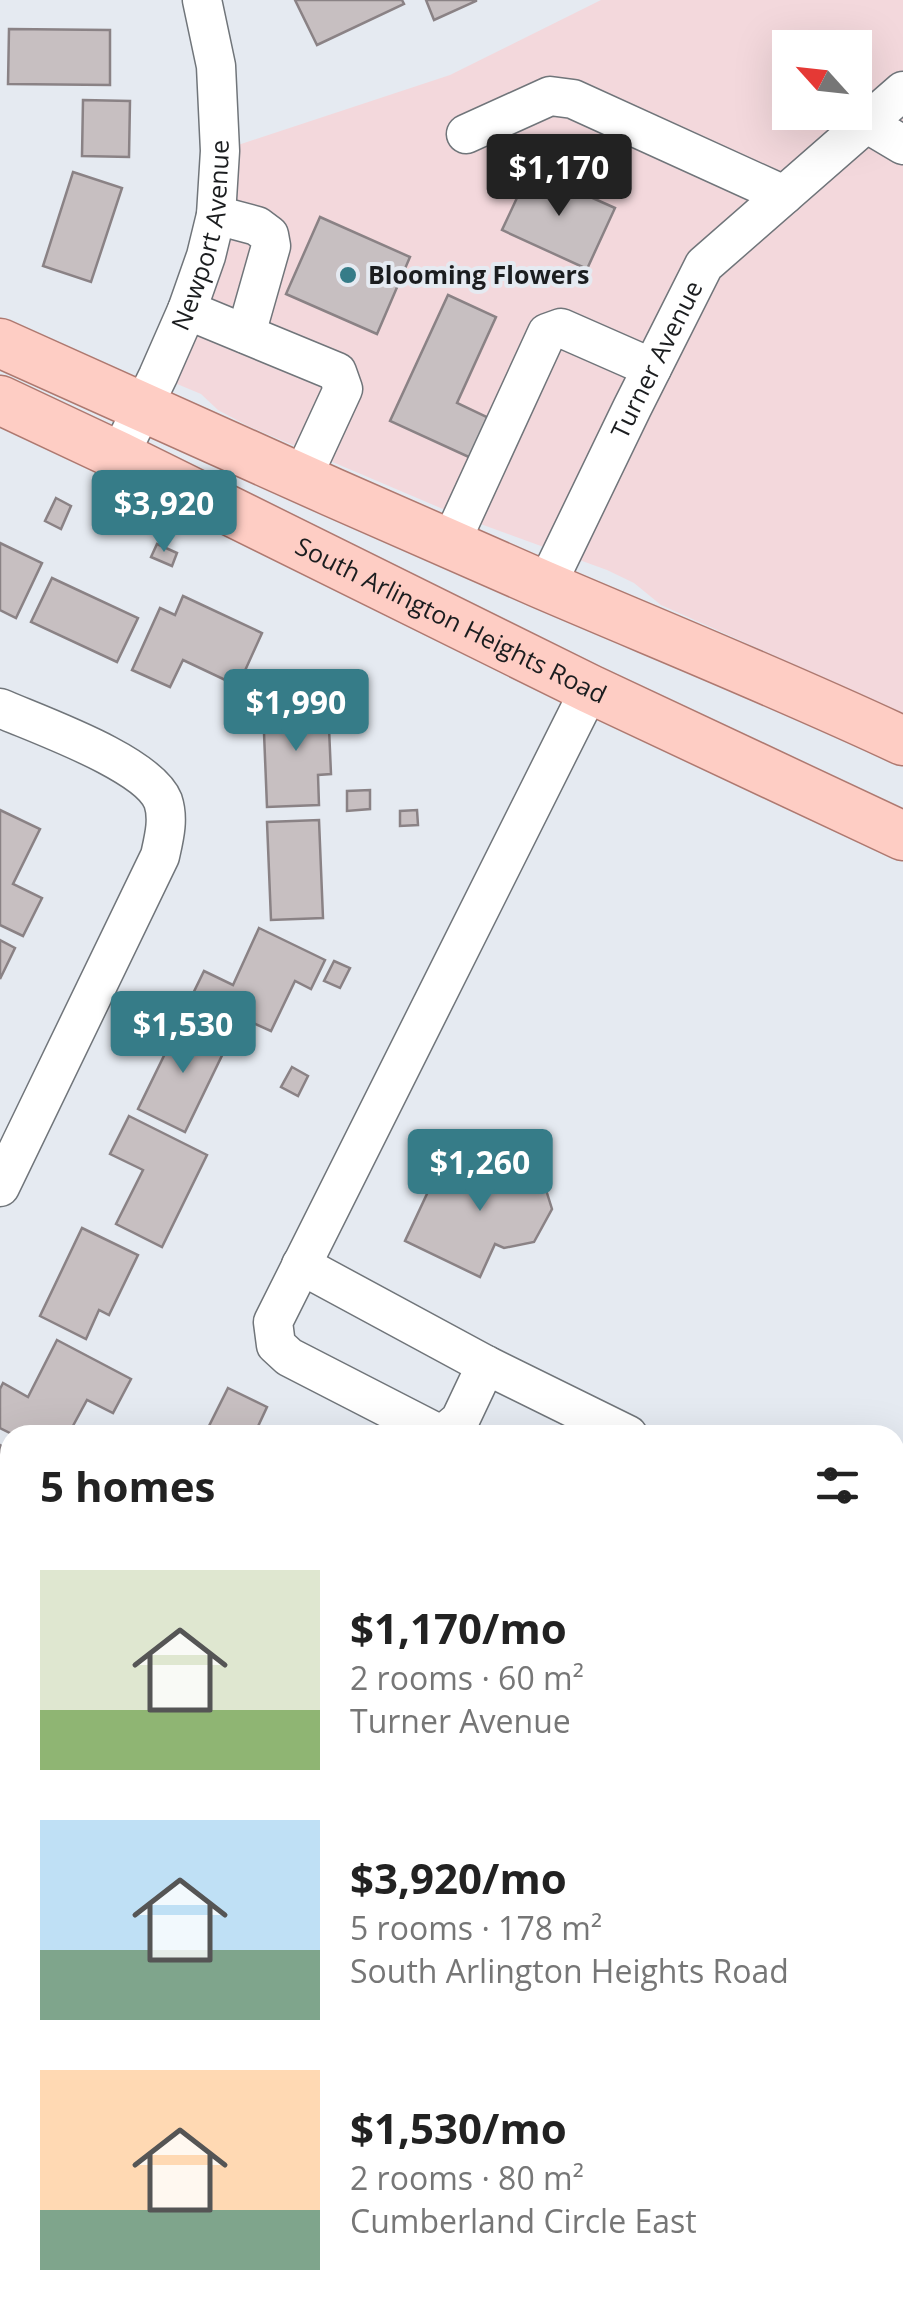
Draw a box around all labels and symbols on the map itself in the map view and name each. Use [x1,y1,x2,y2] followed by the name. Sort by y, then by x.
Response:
[772,30,872,130] north arrow
[478,134,640,219] pin: $1,170
[162,139,236,335] street label: Newport Avenue
[368,257,589,291] place label: Blooming Flowers
[337,264,359,286] marker: Blooming Flowers
[602,274,710,444] street label: Turner Avenue
[83,470,245,555] pin: $3,920
[290,528,613,711] street label: South Arlington Heights Road
[215,669,377,754] pin: $1,990
[102,991,264,1076] pin: $1,530
[399,1129,561,1214] pin: $1,260

